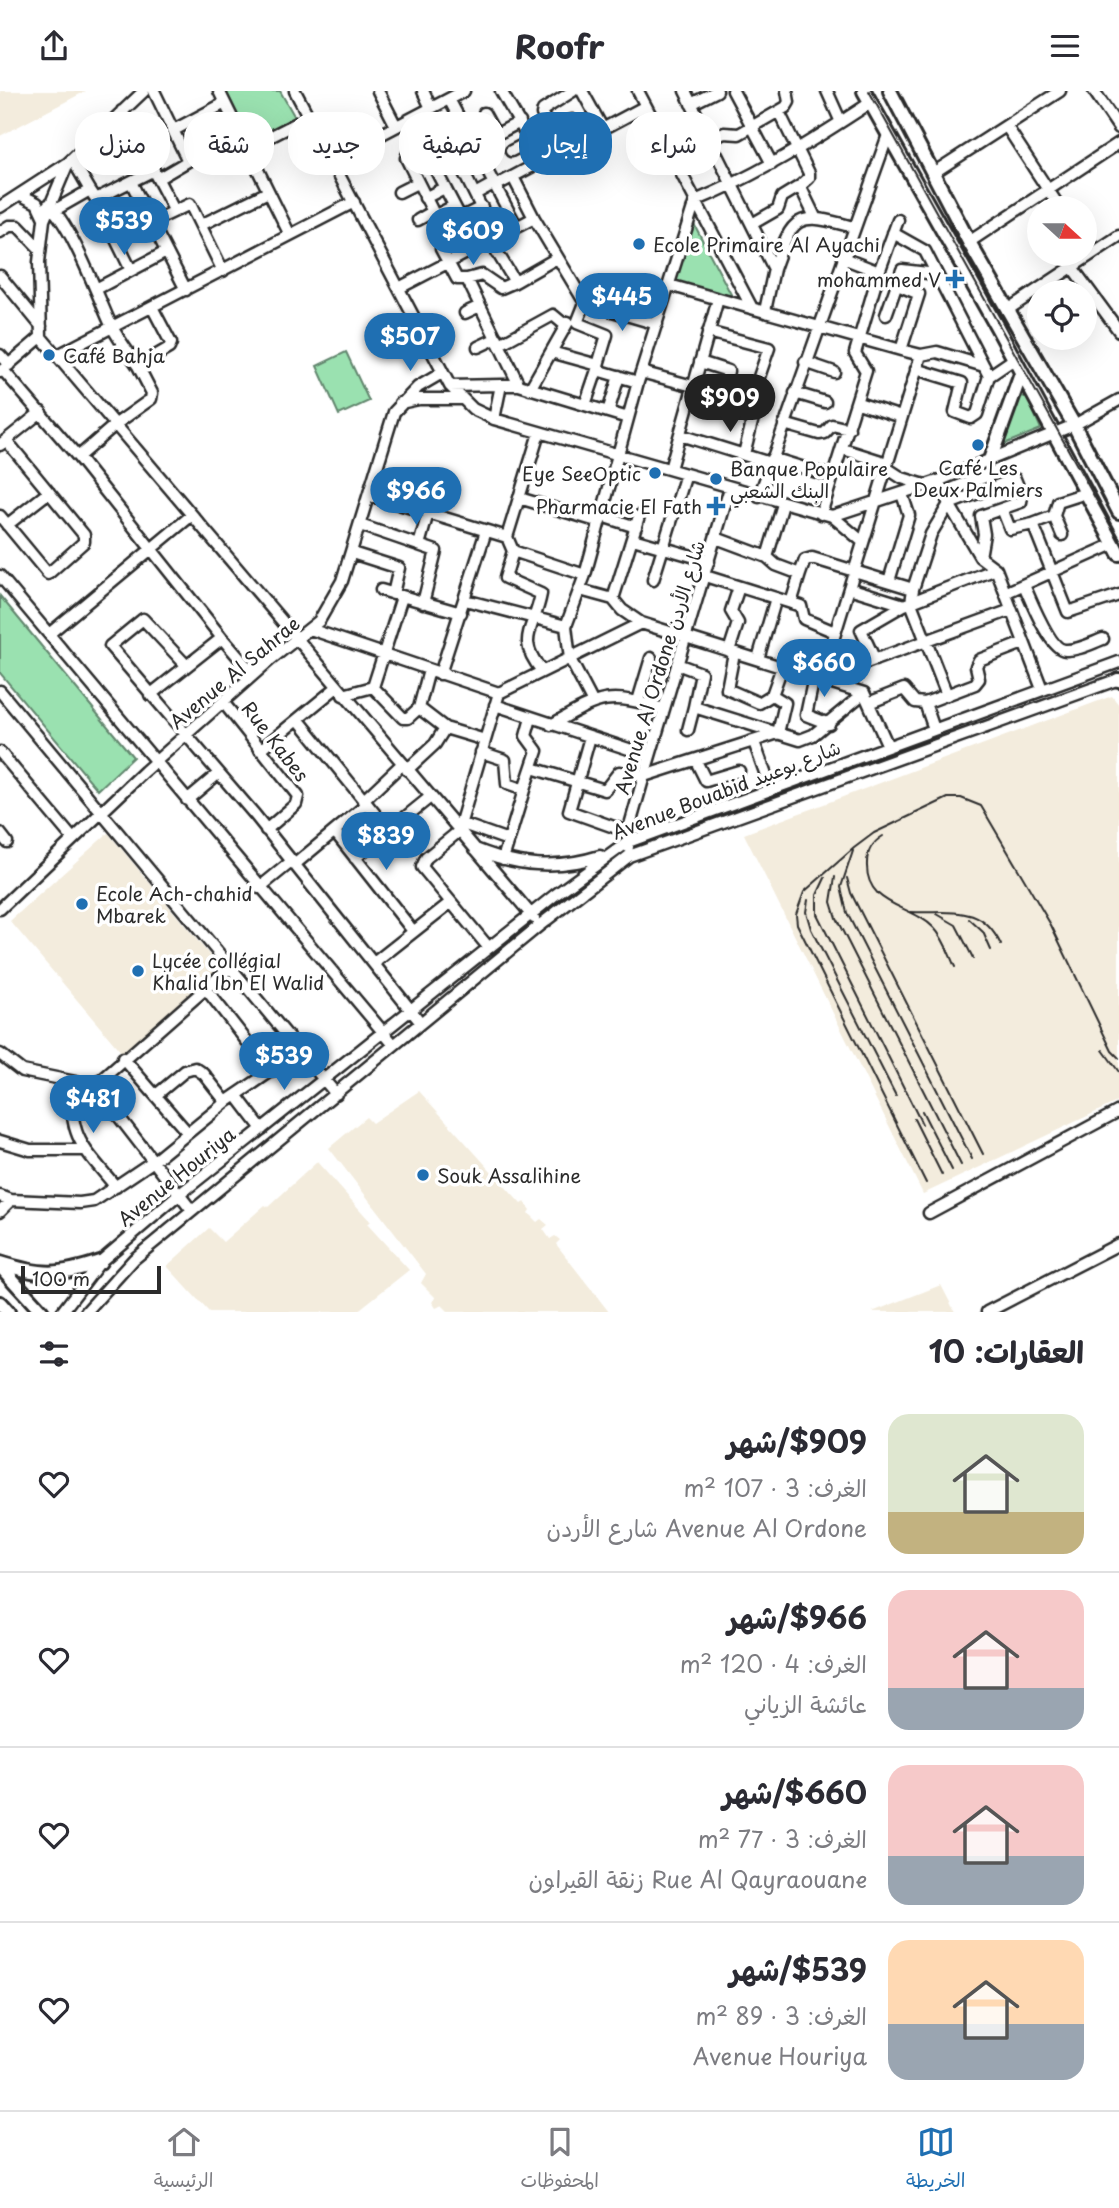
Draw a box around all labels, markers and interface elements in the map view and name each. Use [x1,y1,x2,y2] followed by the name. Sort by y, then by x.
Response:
[515,22,604,70] text: Roofr
[35,27,73,65] icon: share
[1046,27,1084,65] icon: menu
[75,112,170,175] chip: منزل
[184,112,274,175] chip: شقة
[288,112,385,175] chip: جديد
[399,112,505,175] chip: تصفية
[519,112,612,175] chip: إيجار
[626,112,721,175] chip: شراء
[1027,196,1097,266] north arrow
[1027,196,1097,350] map controls
[83,197,165,257] pin: $539
[95,202,153,237] text: $539
[432,207,514,267] pin: $609
[442,212,504,247] text: $609
[653,230,880,258] place label: Ecole Primaire Al Ayachi
[631,236,647,252] marker: Ecole Primaire Al Ayachi
[817,265,941,293] place label: mohammed V
[947,271,963,287] marker: mohammed V
[581,273,663,333] pin: $445
[592,278,652,313] text: $445
[1027,280,1097,350] button: locate
[369,313,451,373] pin: $507
[380,318,440,353] text: $507
[63,341,165,369] place label: Café Bahja
[41,347,57,363] marker: Café Bahja
[689,375,771,434] pin: $909
[700,379,760,414] text: $909
[970,437,986,453] marker: Café Les Deux Palmiers
[913,453,1043,503] place label: Café Les Deux Palmiers
[730,454,888,508] place label: Banque Populaire البنك الشعبي
[522,459,641,487] place label: Eye SeeOptic
[647,465,663,481] marker: Eye SeeOptic
[375,467,457,527] pin: $966
[708,471,724,487] marker: Banque Populaire البنك الشعبي
[386,472,446,507] text: $966
[535,492,702,520] place label: Pharmacie El Fath
[708,498,724,514] marker: Pharmacie El Fath
[607,537,712,798] street label: Avenue Al Ordone شارع الأردن
[163,609,305,735] street label: Avenue Al Sahrae
[783,639,865,699] pin: $660
[793,644,855,679] text: $660
[236,695,316,787] street label: Rue Kabes
[608,732,845,846] street label: Avenue Bouabid شارع بوعبيد
[345,813,427,872] pin: $839
[357,817,415,852] text: $839
[96,879,253,929] place label: Ecole Ach-chahid Mbarek
[74,896,90,912] marker: Ecole Ach-chahid Mbarek
[152,946,324,996] place label: Lycée collégial Khalid Ibn El Walid
[130,963,146,979] marker: Lycée collégial Khalid Ibn El Walid
[243,1033,325,1092] pin: $539
[255,1037,313,1072] text: $539
[52,1075,134,1135] pin: $481
[66,1080,120,1115] text: $481
[111,1120,241,1232] street label: Avenue Houriya
[437,1161,581,1189] place label: Souk Assalihine
[415,1167,431,1183] marker: Souk Assalihine
[21,1263,161,1295] scale bar
[32,1264,90,1292] text: 100 m
[928,1328,1084,1373] text: العقارات: 10
[35,1335,73,1373] icon: filters
[727,1418,867,1463] text: $909/شهر
[944,1442,1028,1526] icon: home
[35,1465,73,1503] icon: heart
[684,1470,867,1505] text: الغرف: 3 · 107 m²
[547,1510,867,1545] text: Avenue Al Ordone شارع الأردن
[727,1594,867,1639] text: $966/شهر
[944,1618,1028,1702] icon: home
[35,1641,73,1679] icon: heart
[680,1646,867,1681] text: الغرف: 4 · 120 m²
[744,1686,867,1721] text: عائشة الزياني
[723,1769,867,1814] text: $660/شهر
[944,1793,1028,1877] icon: home
[35,1816,73,1854] icon: heart
[698,1821,867,1856] text: الغرف: 3 · 77 m²
[529,1861,867,1896] text: Rue Al Qayraouane زنقة القيراون
[729,1946,867,1991] text: $539/شهر
[944,1968,1028,2052] icon: home
[35,1991,73,2029] icon: heart
[695,1998,867,2033] text: الغرف: 3 · 89 m²
[693,2038,867,2073] text: Avenue Houriya
[154,2123,213,2197] tab: الرئيسية
[521,2123,599,2197] tab: المحفوظات
[906,2123,965,2197] tab: الخريطة

